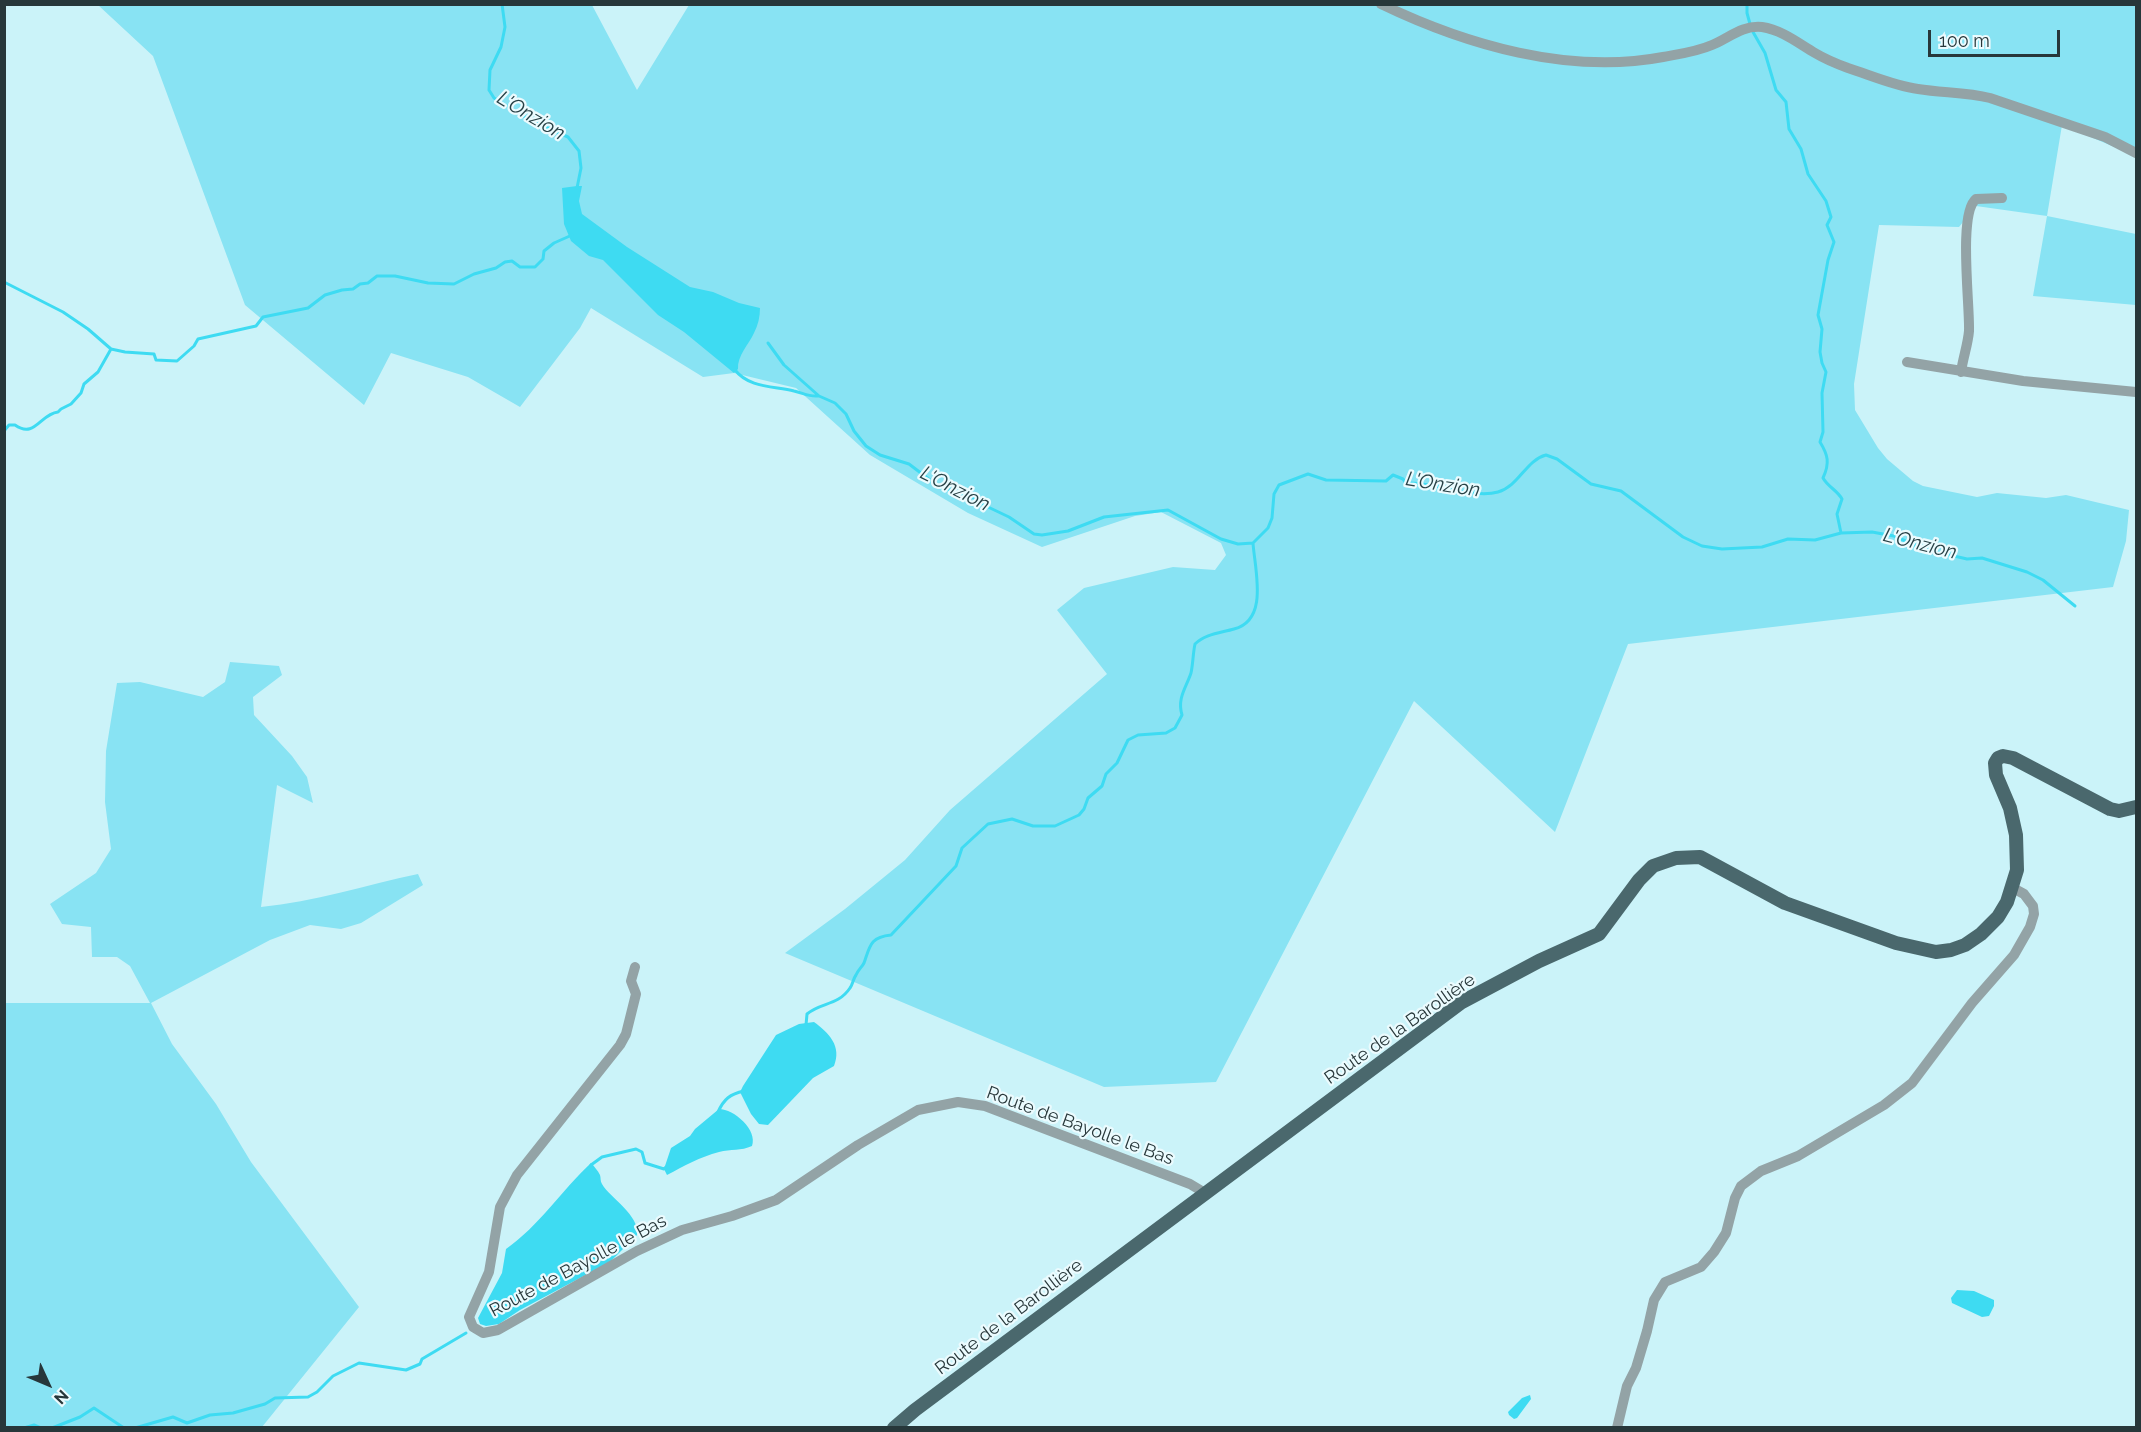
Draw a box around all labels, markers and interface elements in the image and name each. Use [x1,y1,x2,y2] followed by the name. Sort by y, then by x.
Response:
[1931,18,2063,56] scale bar
[1939,30,1990,51] text: 100 m
[493,86,569,146] water label: L'Onzion
[916,461,994,517] water label: L'Onzion
[1404,467,1482,503] water label: L'Onzion
[1881,523,1959,565] water label: L'Onzion
[1321,969,1479,1089] street label: Route de la Barollière
[984,1082,1176,1170] street label: Route de Bayolle le Bas
[486,1210,670,1322] street label: Route de Bayolle le Bas
[931,1255,1087,1379] street label: Route de la Barollière
[18,1354,78,1414] north arrow
[50,1386,72,1408] text: N

